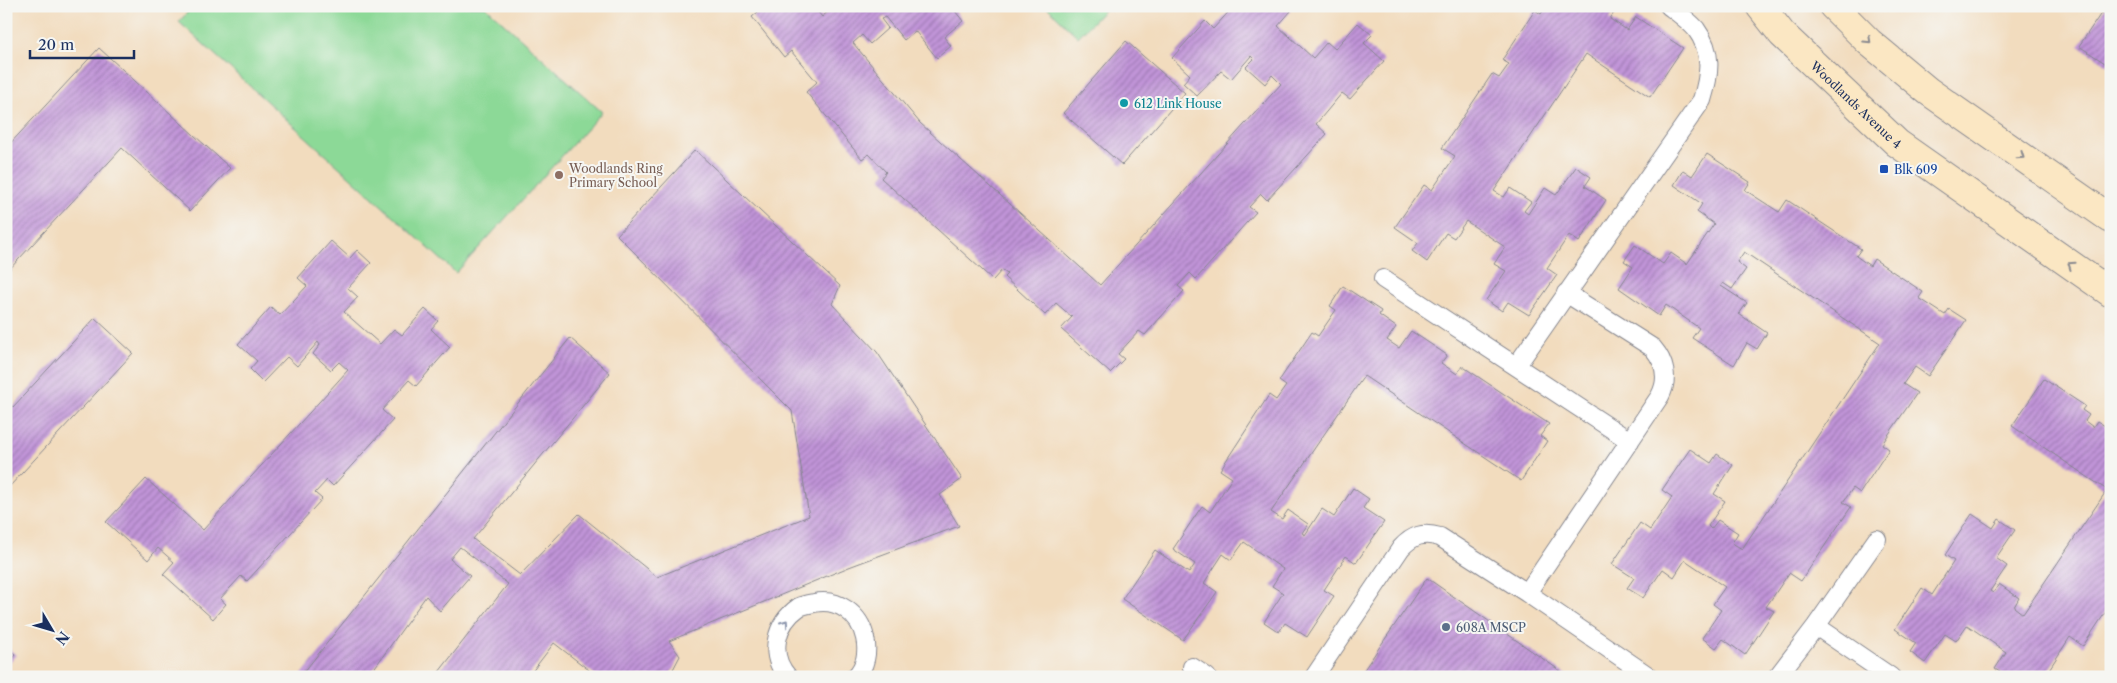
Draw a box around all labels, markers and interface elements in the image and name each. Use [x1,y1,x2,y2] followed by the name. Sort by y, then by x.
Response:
[30,28,134,60] scale bar
[1862,34,1871,43] one-way arrow
[38,35,74,54] text: 20 m
[1807,57,1904,151] street label: Woodlands Avenue 4
[1134,96,1222,111] place label: 612 Link House
[1118,97,1130,109] marker: 612 Link House
[2015,150,2025,159] one-way arrow
[568,161,663,190] place label: Woodlands Ring Primary School
[1894,162,1937,177] place label: Blk 609
[1878,163,1890,175] marker: Blk 609
[553,169,565,181] marker: Woodlands Ring Primary School
[2067,262,2077,271] one-way arrow
[28,606,78,656] north arrow
[779,619,789,628] one-way arrow
[1456,620,1526,635] place label: 608A MSCP
[1440,621,1452,633] marker: 608A MSCP
[51,628,73,648] text: N

